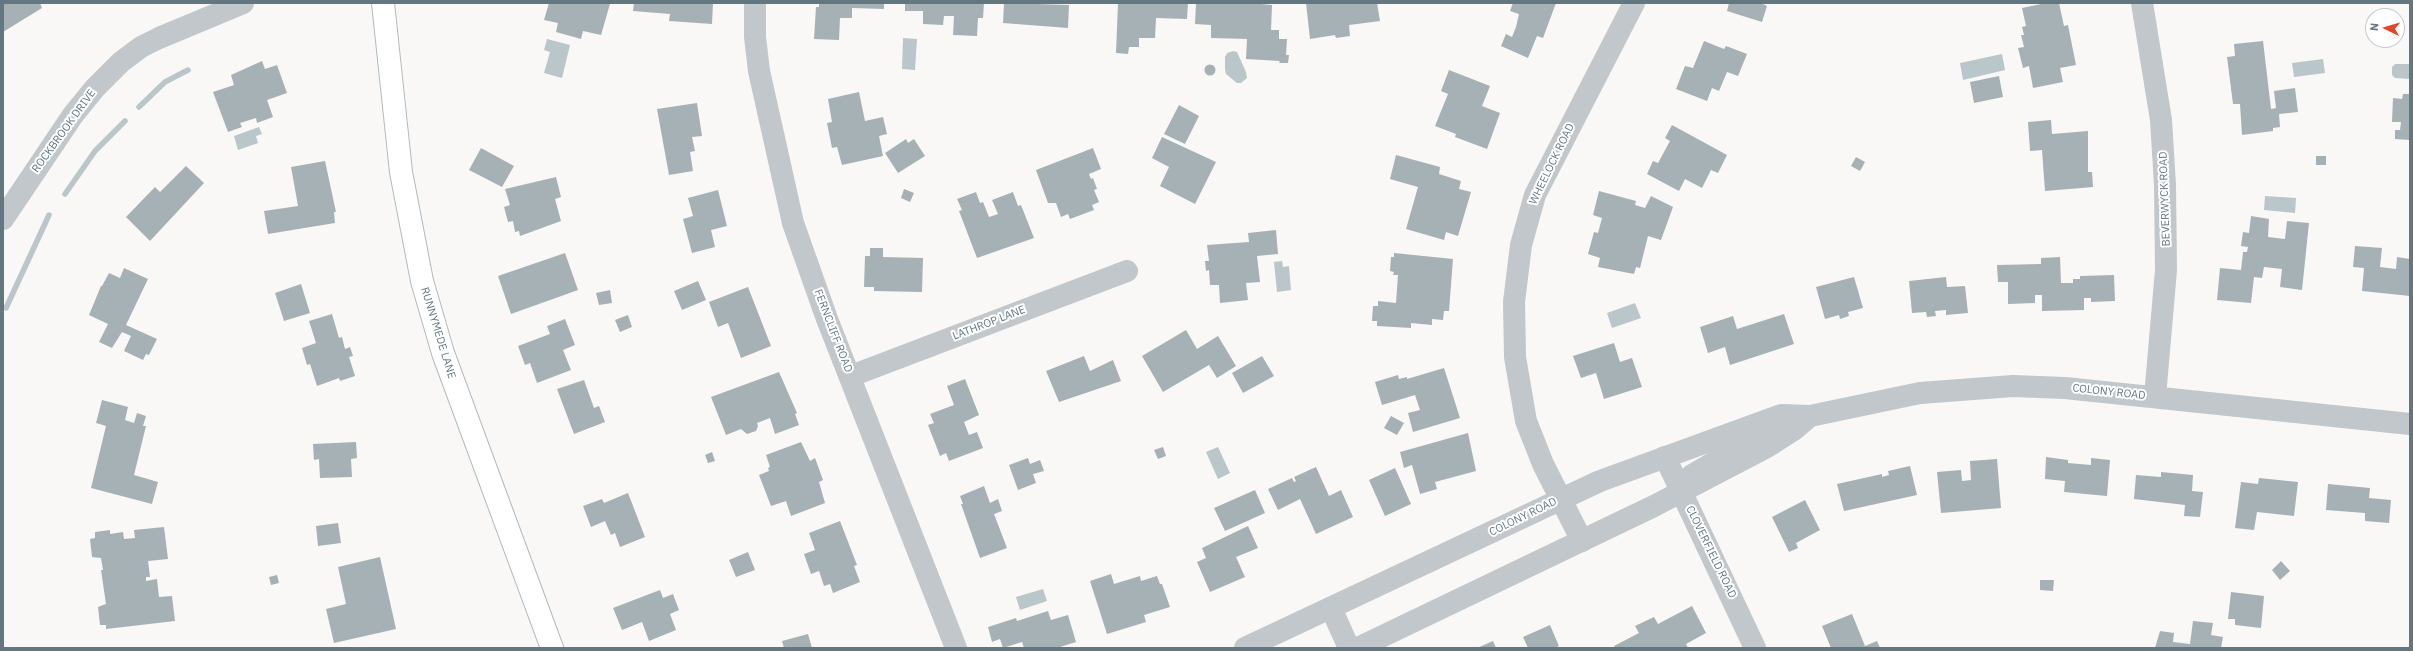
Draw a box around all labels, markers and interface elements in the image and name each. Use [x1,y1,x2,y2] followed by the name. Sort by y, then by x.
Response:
[2365,8,2405,48] north arrow
[2367,22,2381,32] text: N
[29,87,99,175] street label: ROCKBROOK DRIVE
[1527,121,1577,207] street label: WHEELOCK ROAD
[2157,151,2173,247] street label: BEVERWYCK ROAD
[418,286,458,380] street label: RUNNYMEDE LANE
[811,288,855,374] street label: FERNCLIFF ROAD
[951,303,1027,343] street label: LATHROP LANE
[2072,382,2146,402] street label: COLONY ROAD
[1487,495,1559,539] street label: COLONY ROAD
[1683,504,1739,600] street label: CLOVERFIELD ROAD

